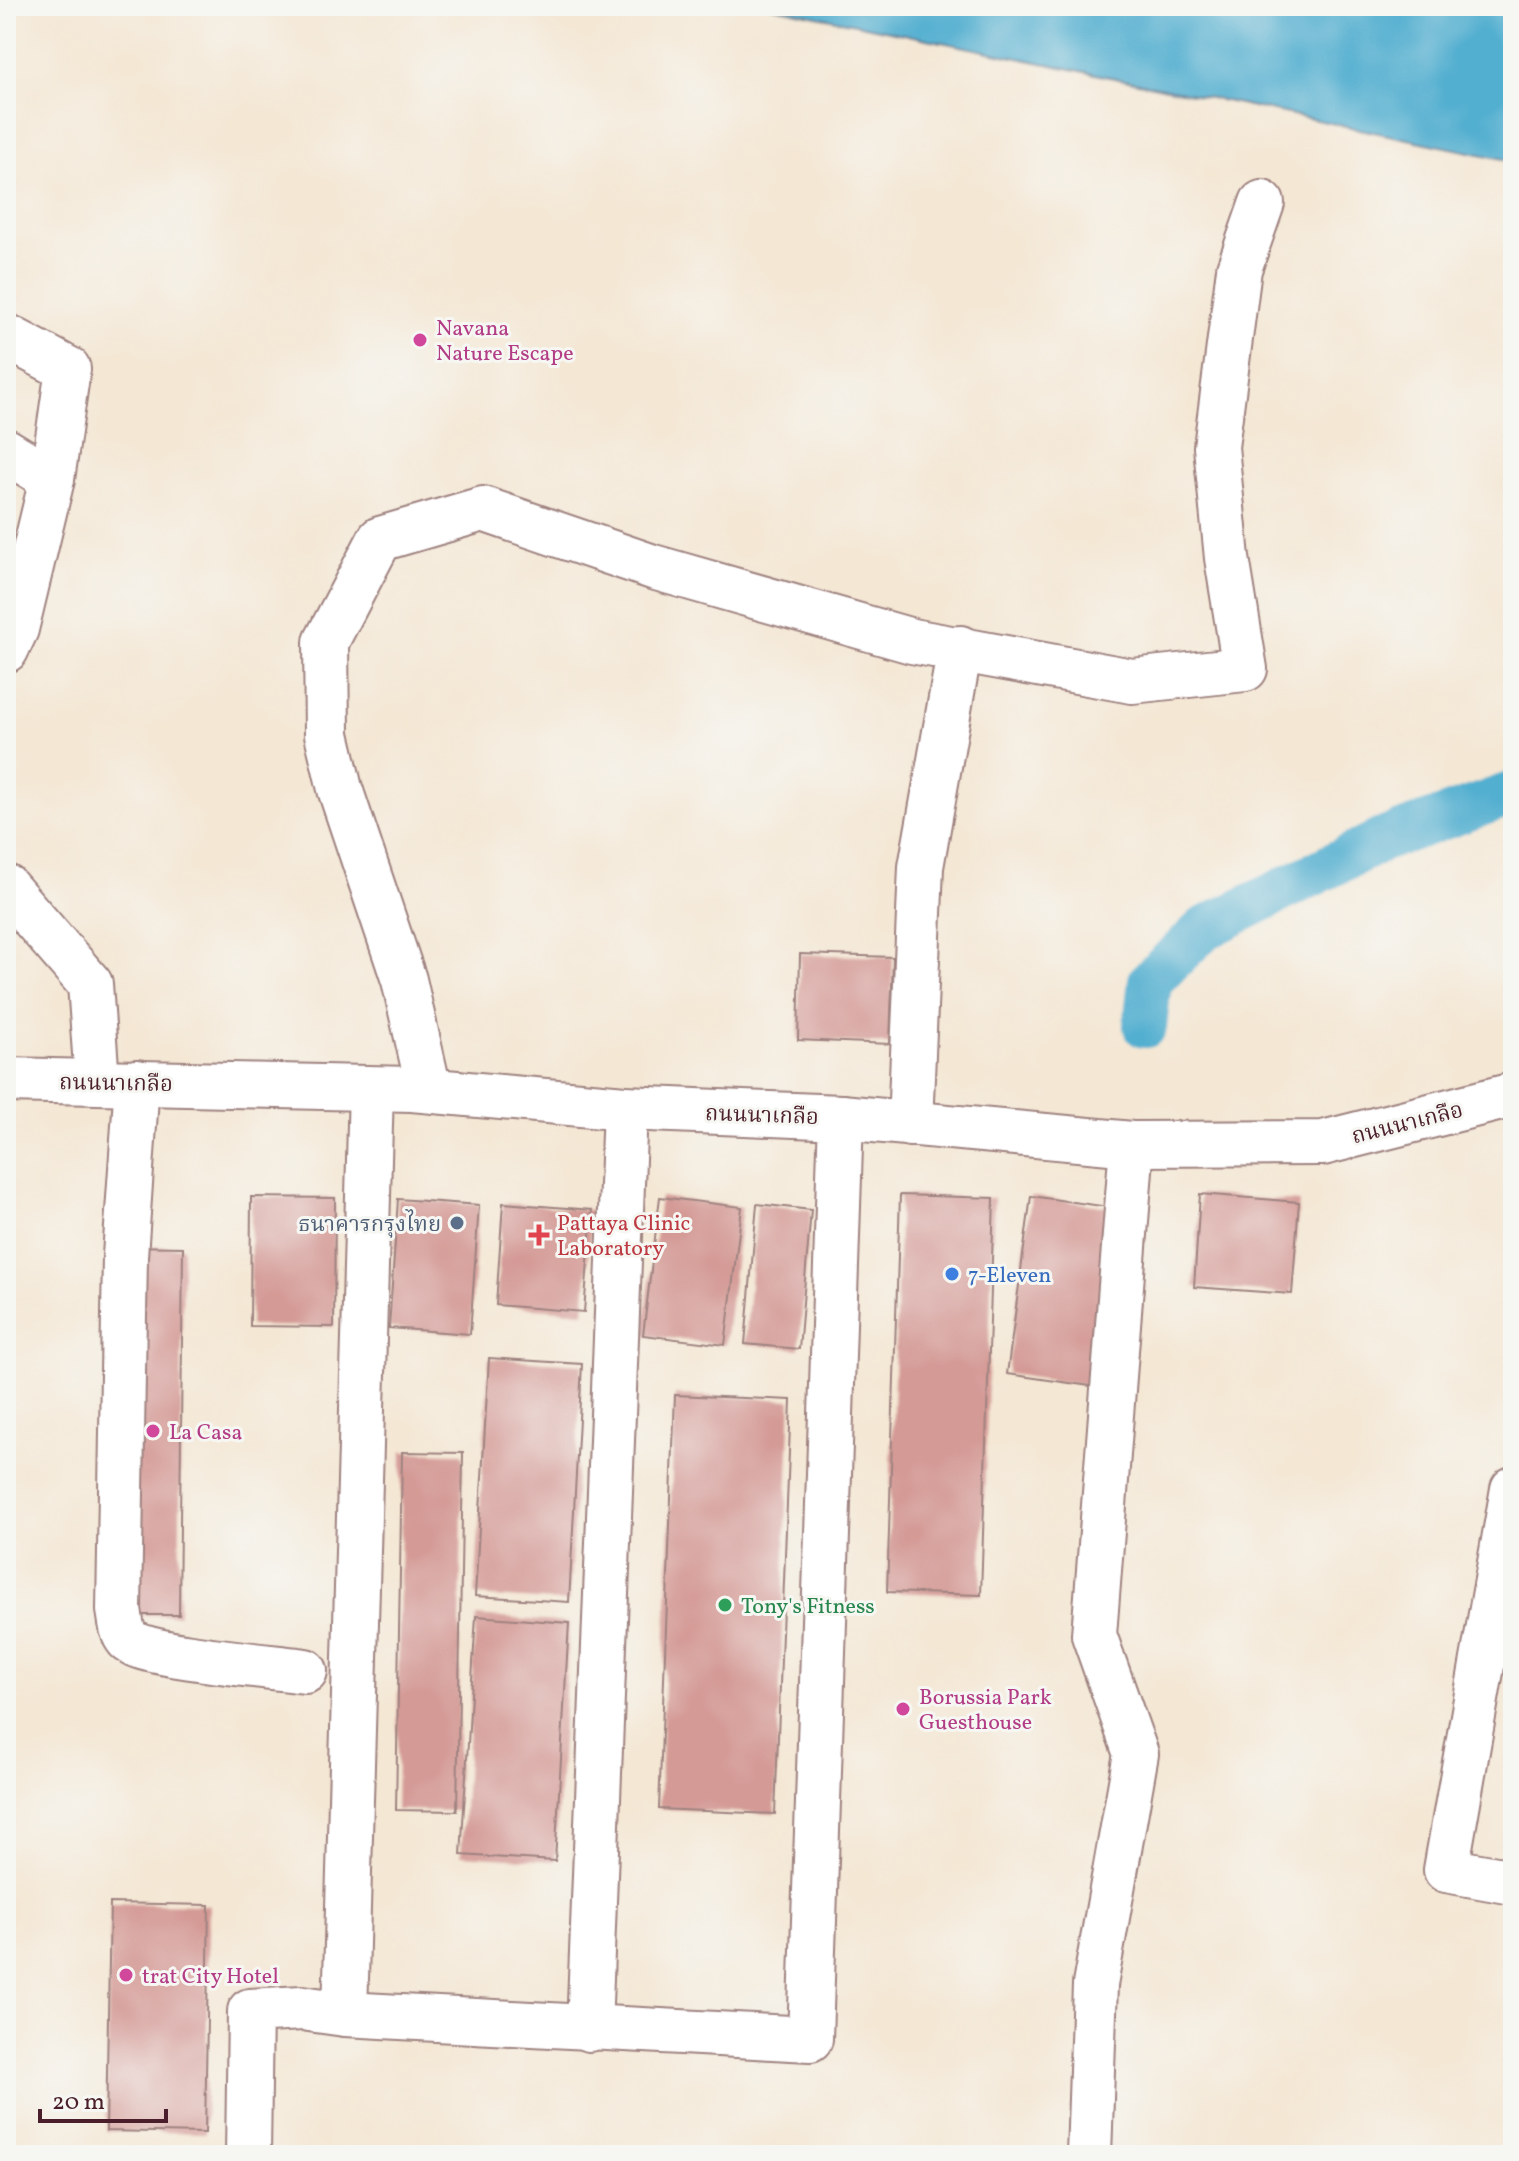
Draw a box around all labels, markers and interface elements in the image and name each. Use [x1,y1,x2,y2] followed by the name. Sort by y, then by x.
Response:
[436,314,574,370] place label: Navana Nature Escape
[411,331,429,349] marker: Navana Nature Escape
[59,1068,173,1101] street label: ถนนนาเกลือ
[1349,1096,1467,1153] street label: ถนนนาเกลือ
[704,1099,819,1134] street label: ถนนนาเกลือ
[298,1209,441,1241] place label: ธนาคารกรุงไทย
[557,1209,691,1265] place label: Pattaya Clinic Laboratory
[448,1214,466,1232] marker: ธนาคารกรุงไทย
[528,1224,550,1246] marker: Pattaya Clinic Laboratory
[968,1261,1051,1292] place label: 7-Eleven
[943,1265,961,1283] marker: 7-Eleven
[169,1418,242,1449] place label: La Casa
[144,1422,162,1440] marker: La Casa
[741,1592,875,1623] place label: Tony's Fitness
[716,1596,734,1614] marker: Tony's Fitness
[919,1683,1052,1739] place label: Borussia Park Guesthouse
[894,1700,912,1718] marker: Borussia Park Guesthouse
[142,1962,279,1993] place label: trat City Hotel
[117,1966,135,1984] marker: trat City Hotel
[40,2073,166,2123] scale bar
[52,2086,105,2120] text: 20 m

